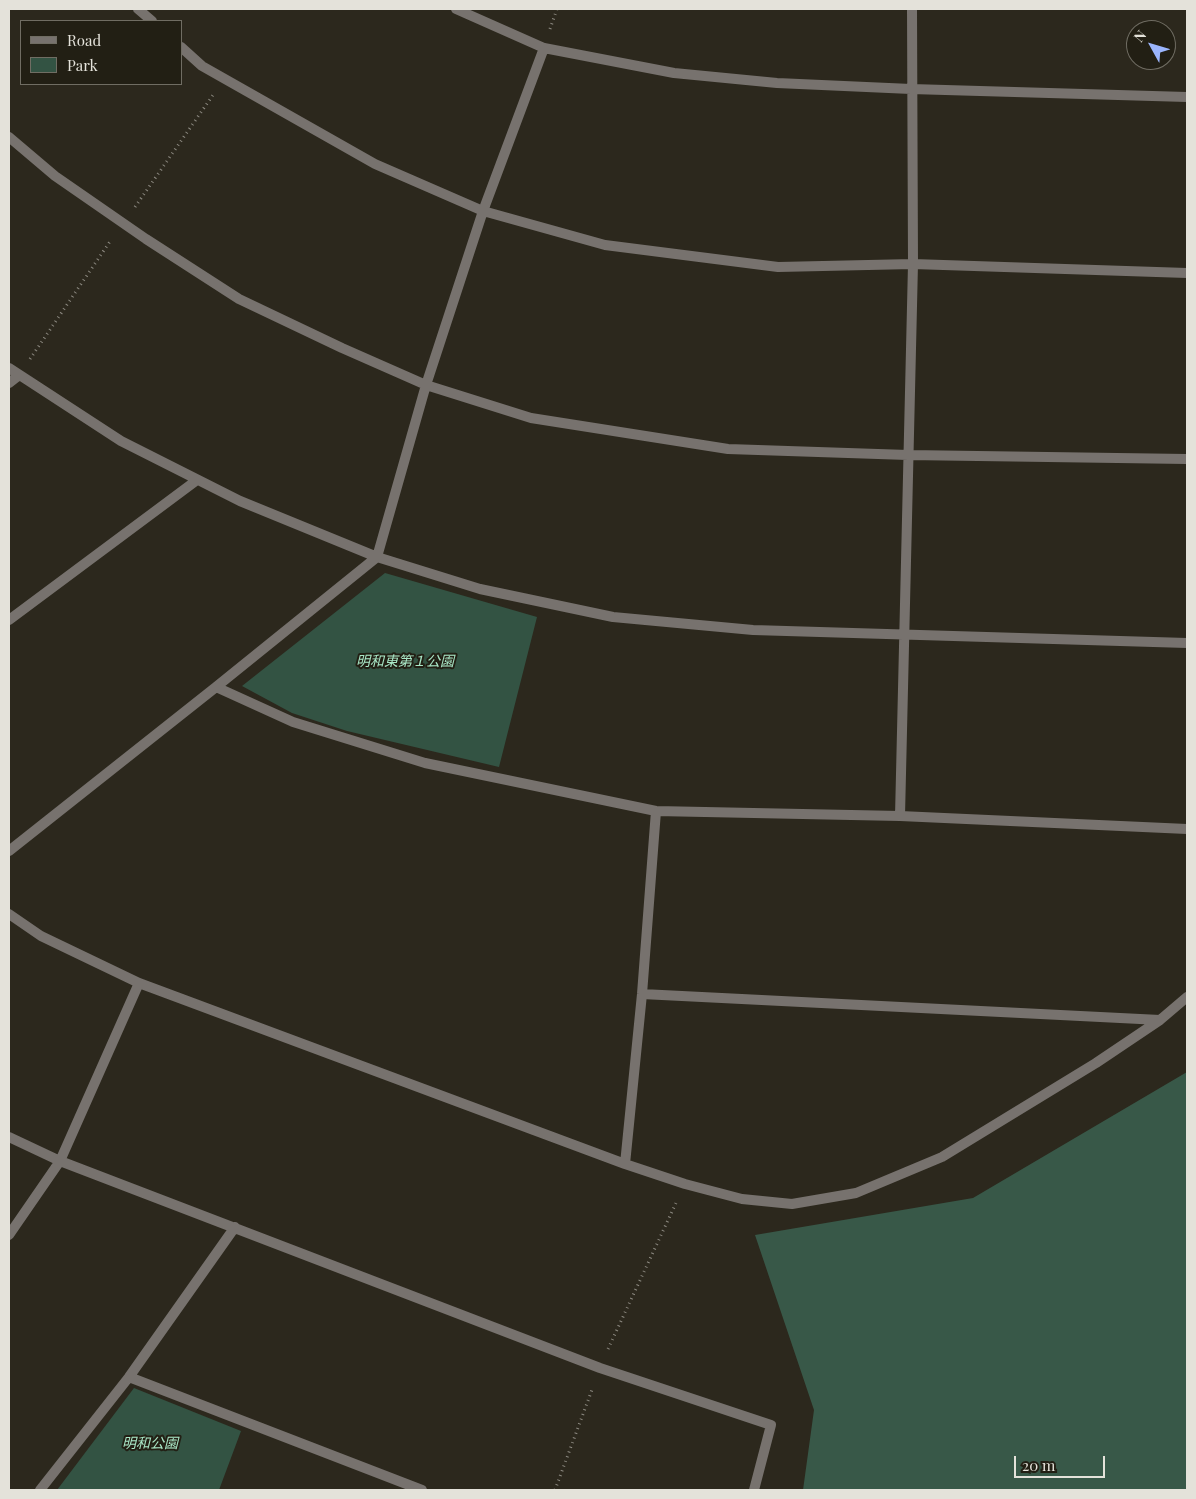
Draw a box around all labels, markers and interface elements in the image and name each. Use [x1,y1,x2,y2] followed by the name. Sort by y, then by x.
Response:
[20,20,182,85] legend
[1126,20,1176,70] north arrow
[1129,26,1150,46] text: N
[67,30,101,50] text: Road
[67,55,98,75] text: Park
[356,654,454,670] park label: 明和東第１公園
[122,1436,178,1452] park label: 明和公園
[1016,1446,1107,1478] scale bar
[1022,1455,1055,1475] text: 20 m

